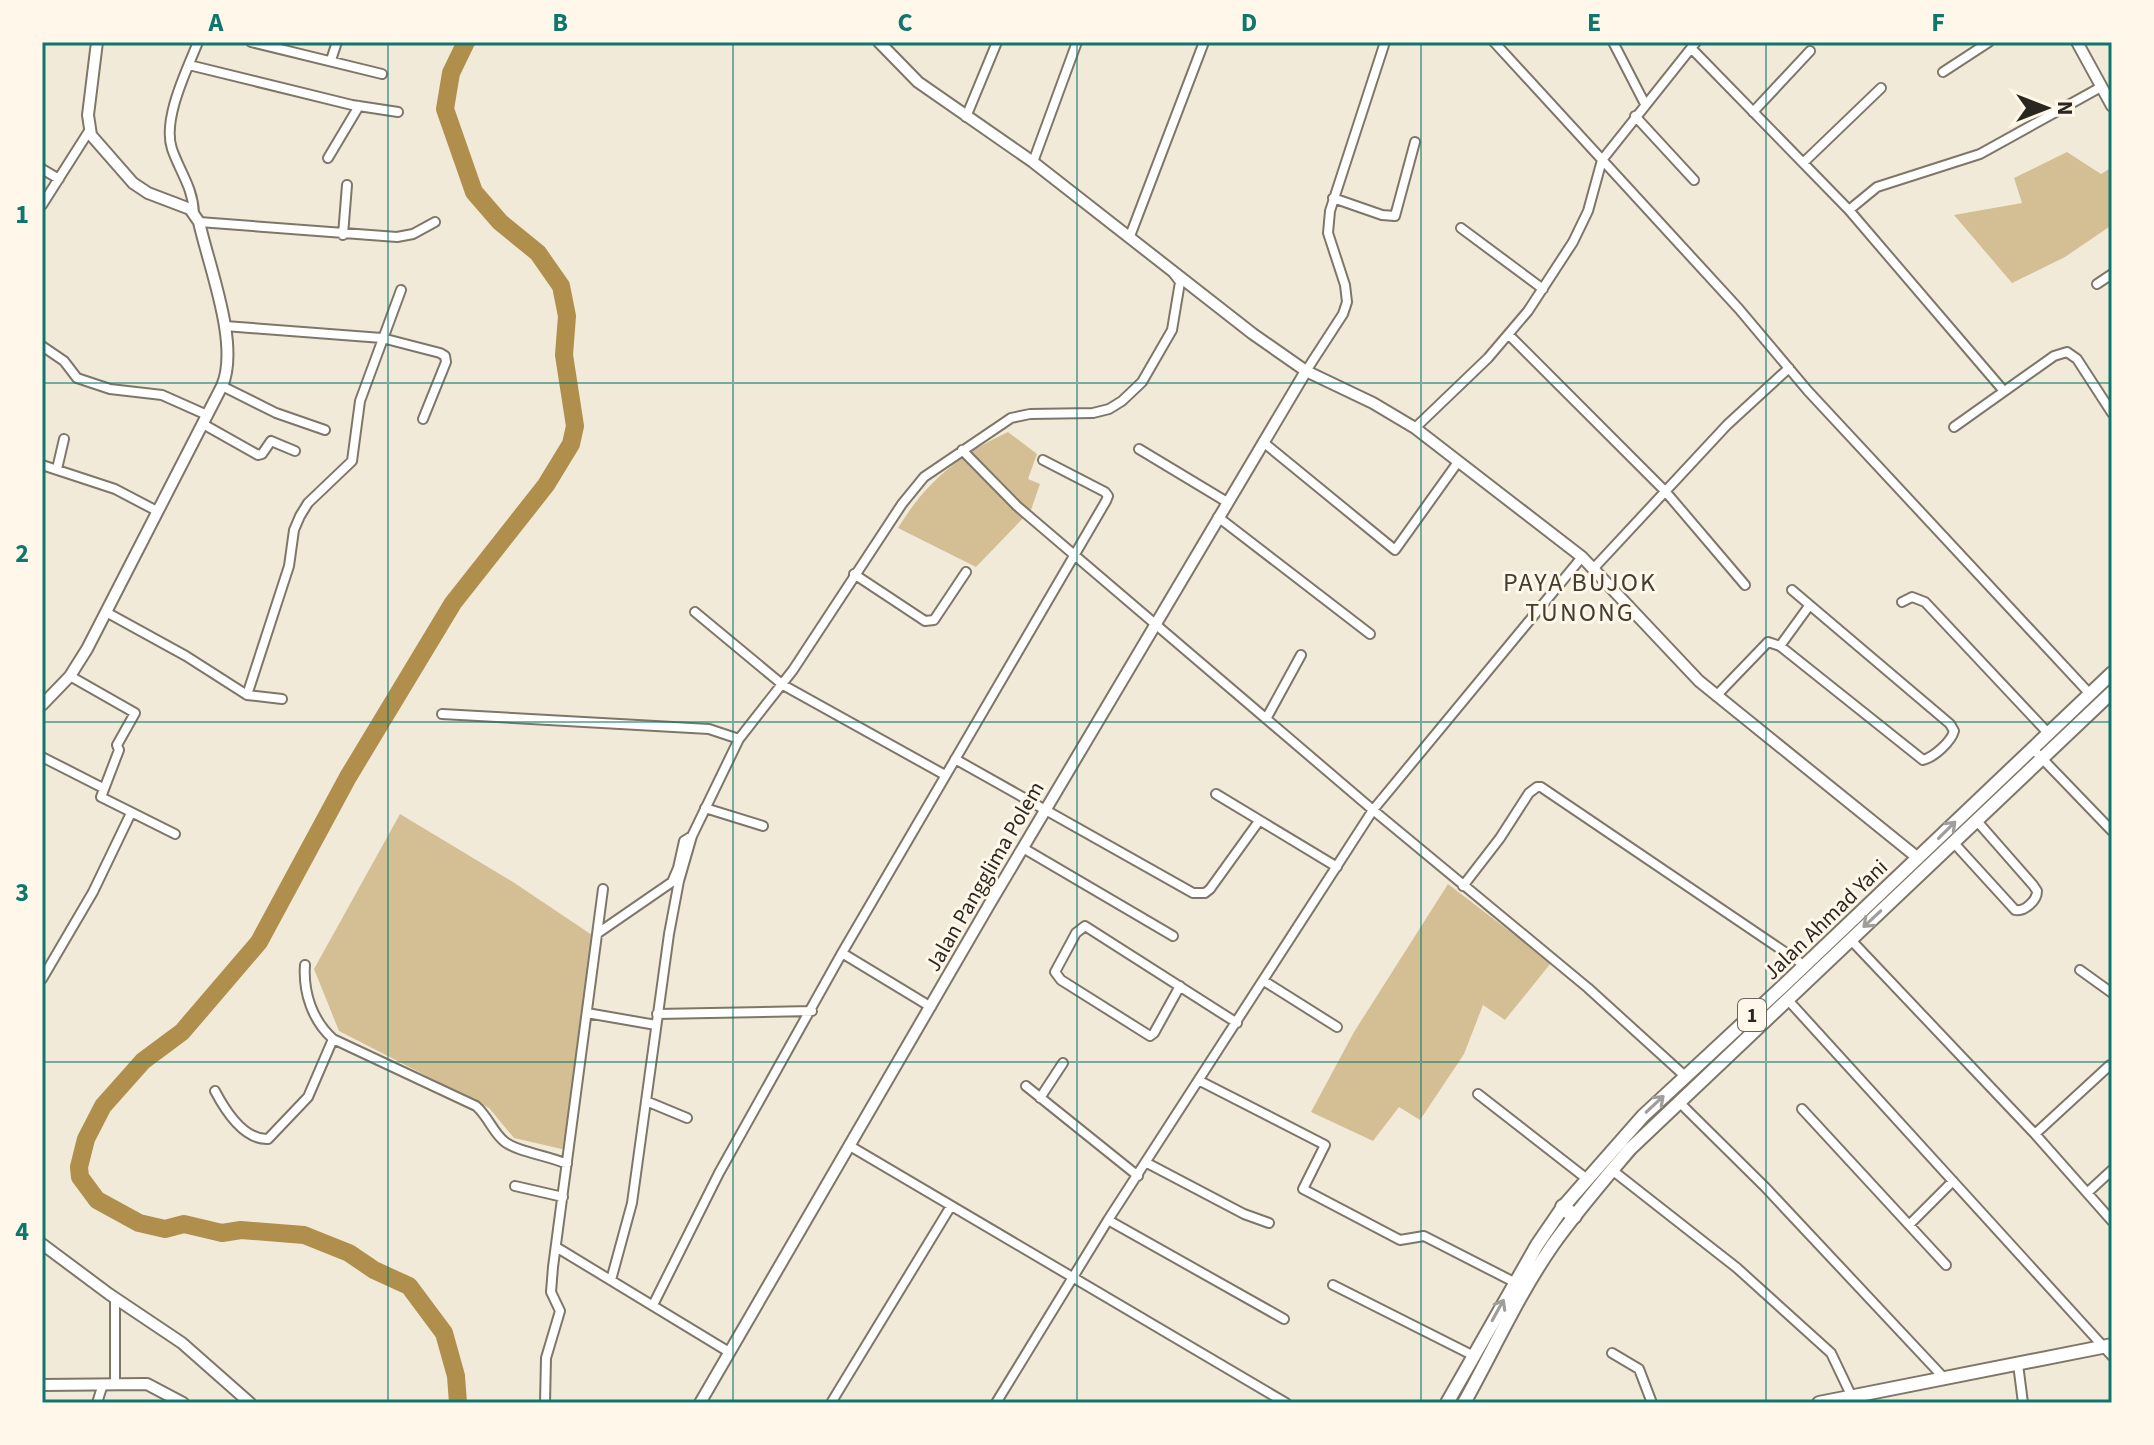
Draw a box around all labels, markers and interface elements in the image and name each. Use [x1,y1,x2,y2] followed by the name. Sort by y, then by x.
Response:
[208,4,225,41] text: A
[552,4,568,41] text: B
[897,4,913,41] text: C
[1241,4,1257,41] text: D
[1587,4,1601,41] text: E
[1931,4,1945,41] text: F
[2006,68,2086,148] north arrow
[2049,101,2081,115] text: N
[15,196,29,233] text: 1
[15,535,29,572] text: 2
[1503,564,1657,631] district label: PAYA BUJOK TUNONG
[917,775,1052,978] street label: Jalan Pangglima Polem
[1937,821,1956,840] one-way arrow
[1756,852,1895,988] street label: Jalan Ahmad Yani
[15,874,29,911] text: 3
[1863,909,1883,927] one-way arrow
[1738,999,1766,1031] road number: 1
[1645,1095,1664,1114] one-way arrow
[15,1213,29,1250] text: 4
[1491,1299,1507,1322] one-way arrow

